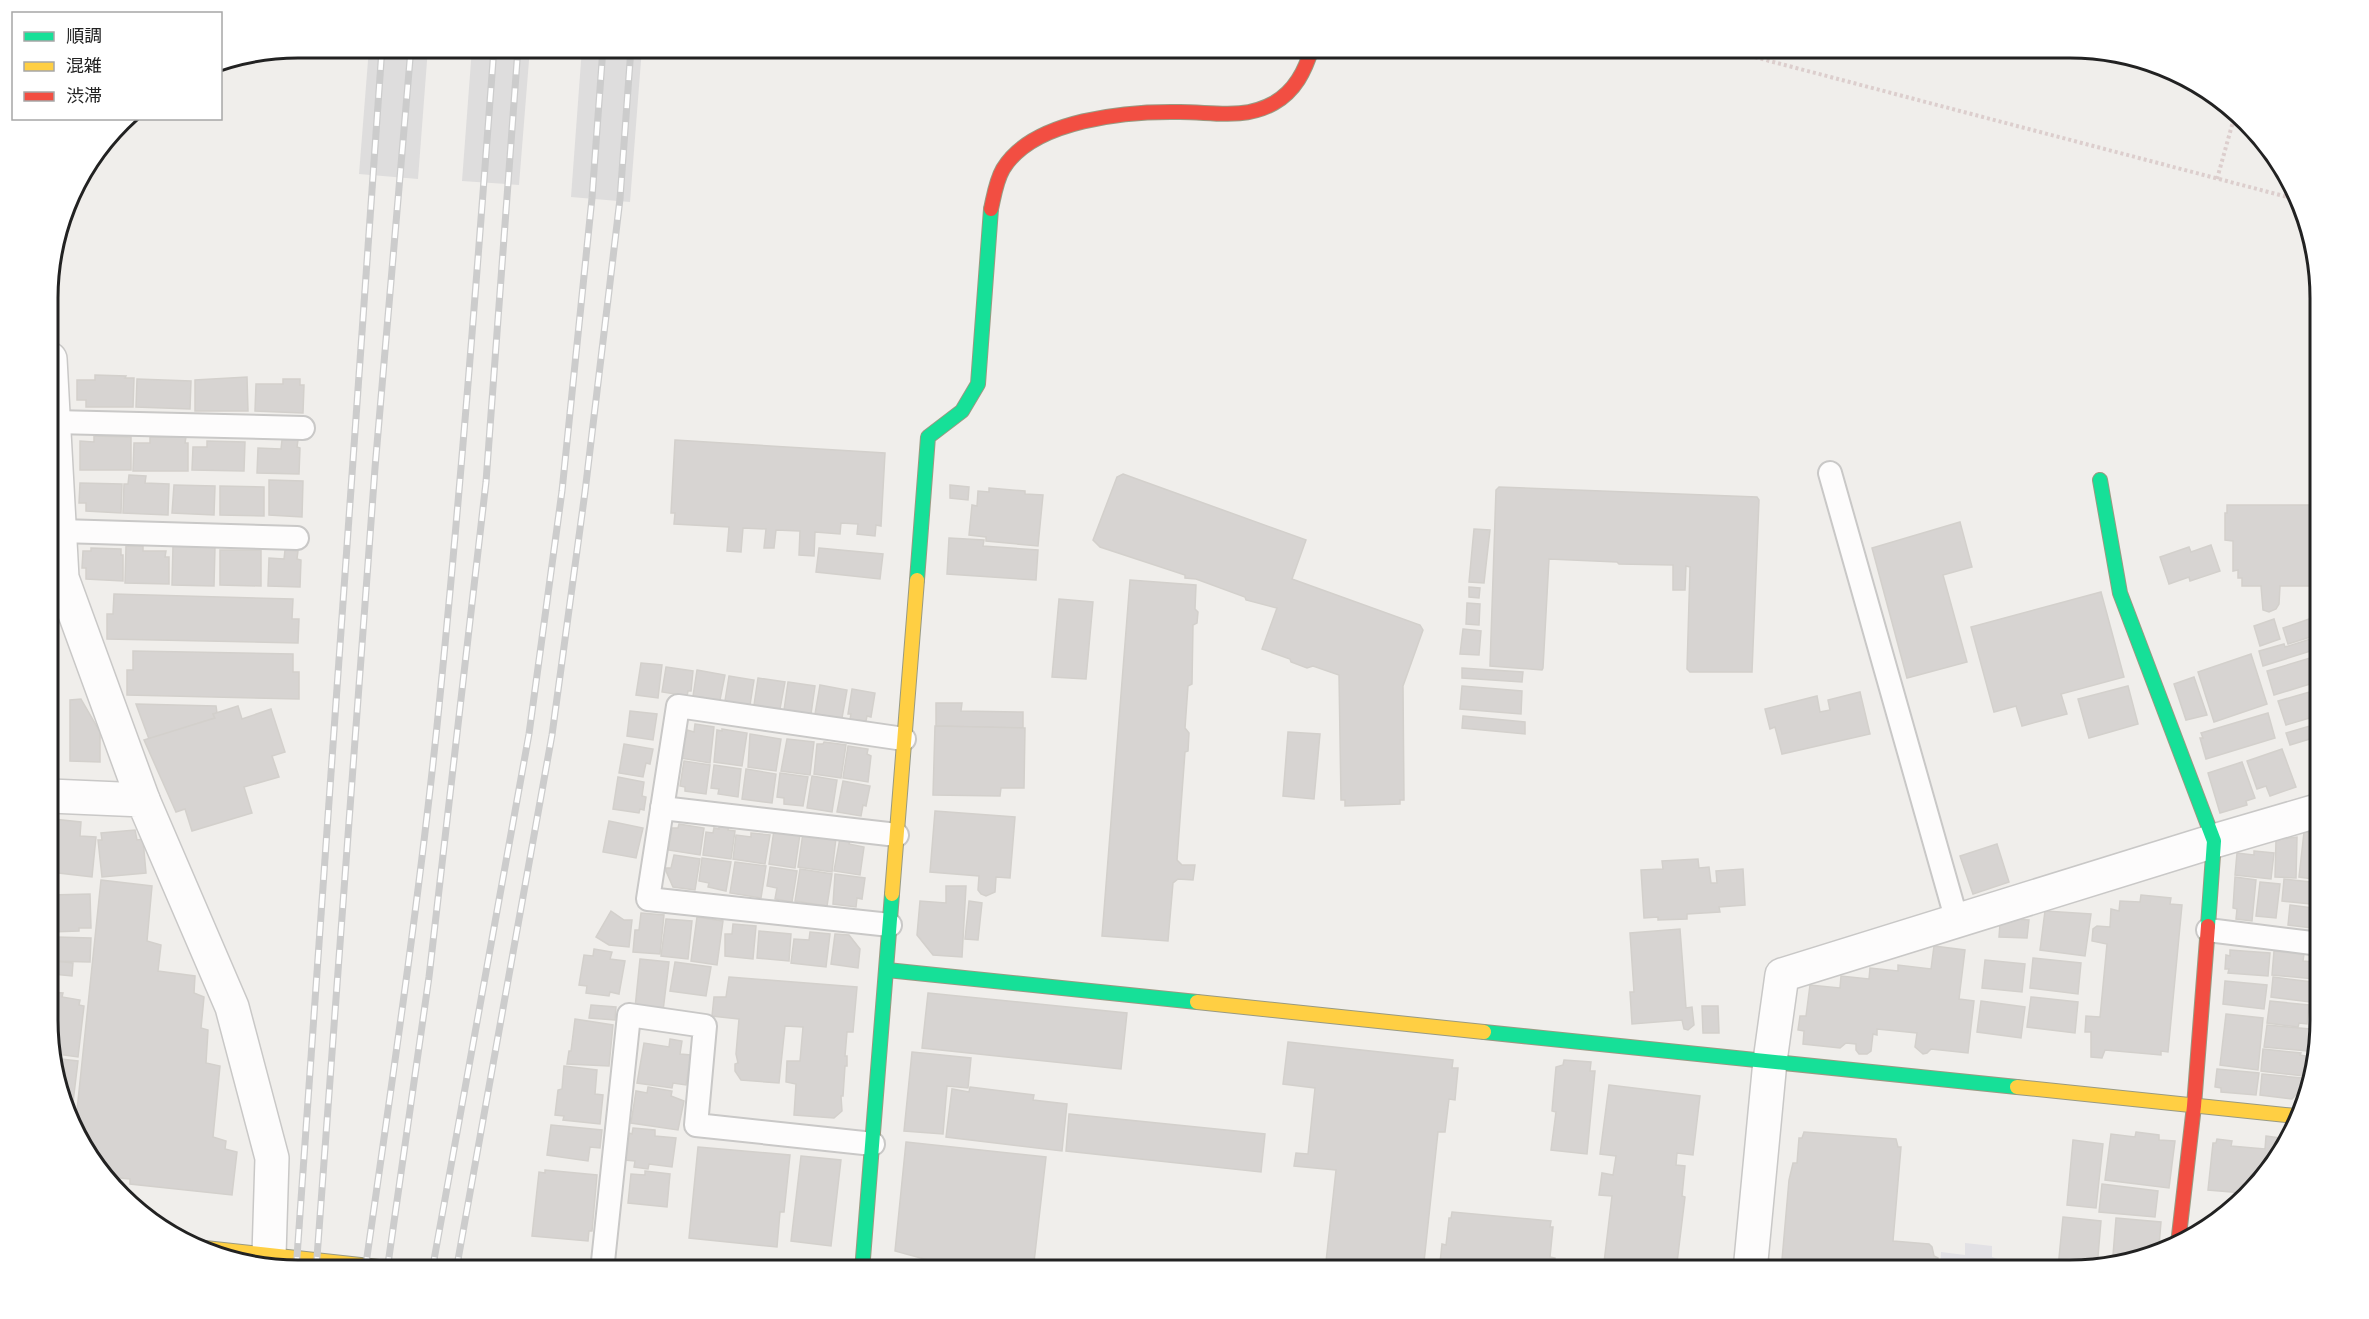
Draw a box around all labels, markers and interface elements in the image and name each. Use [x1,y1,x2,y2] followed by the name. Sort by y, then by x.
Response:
[12,12,222,120] legend
[66,23,102,47] text: 順調
[66,53,102,77] text: 混雑
[66,83,102,107] text: 渋滞

